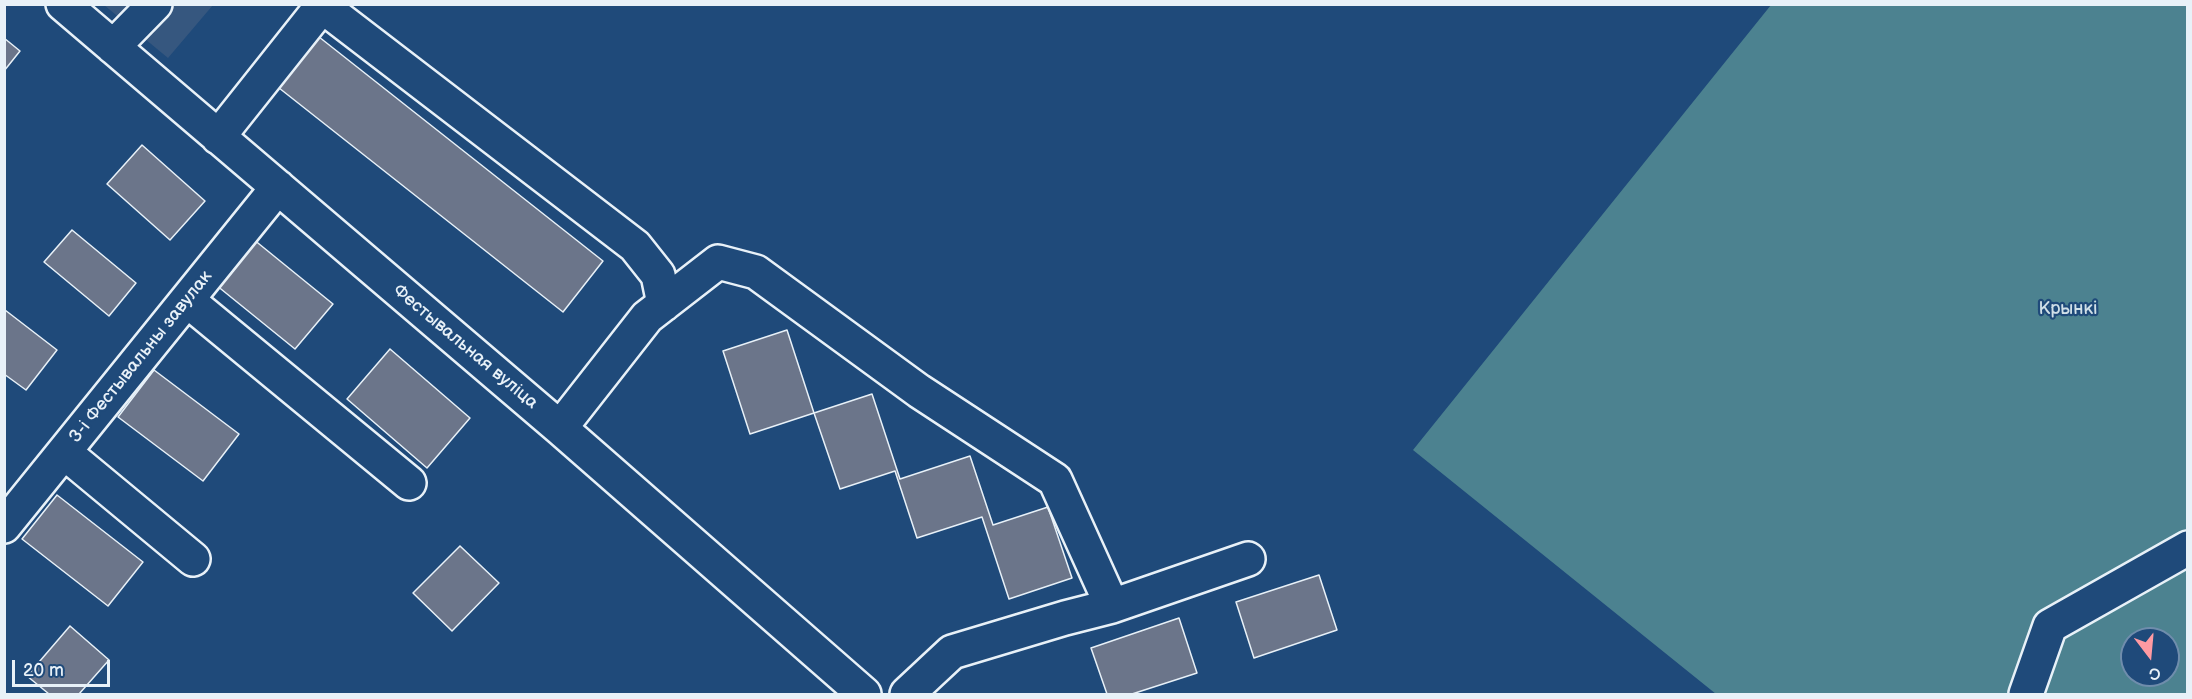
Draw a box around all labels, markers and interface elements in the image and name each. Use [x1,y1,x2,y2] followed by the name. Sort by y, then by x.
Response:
[65,266,217,448] street label: 3-і Фестывальны завулак
[388,280,542,414] street label: Фестывальная вуліца
[2039,298,2097,320] park label: Крынкі
[2120,627,2180,687] north arrow
[15,648,112,686] scale bar
[23,660,64,681] text: 20 m
[2147,662,2163,684] text: С

